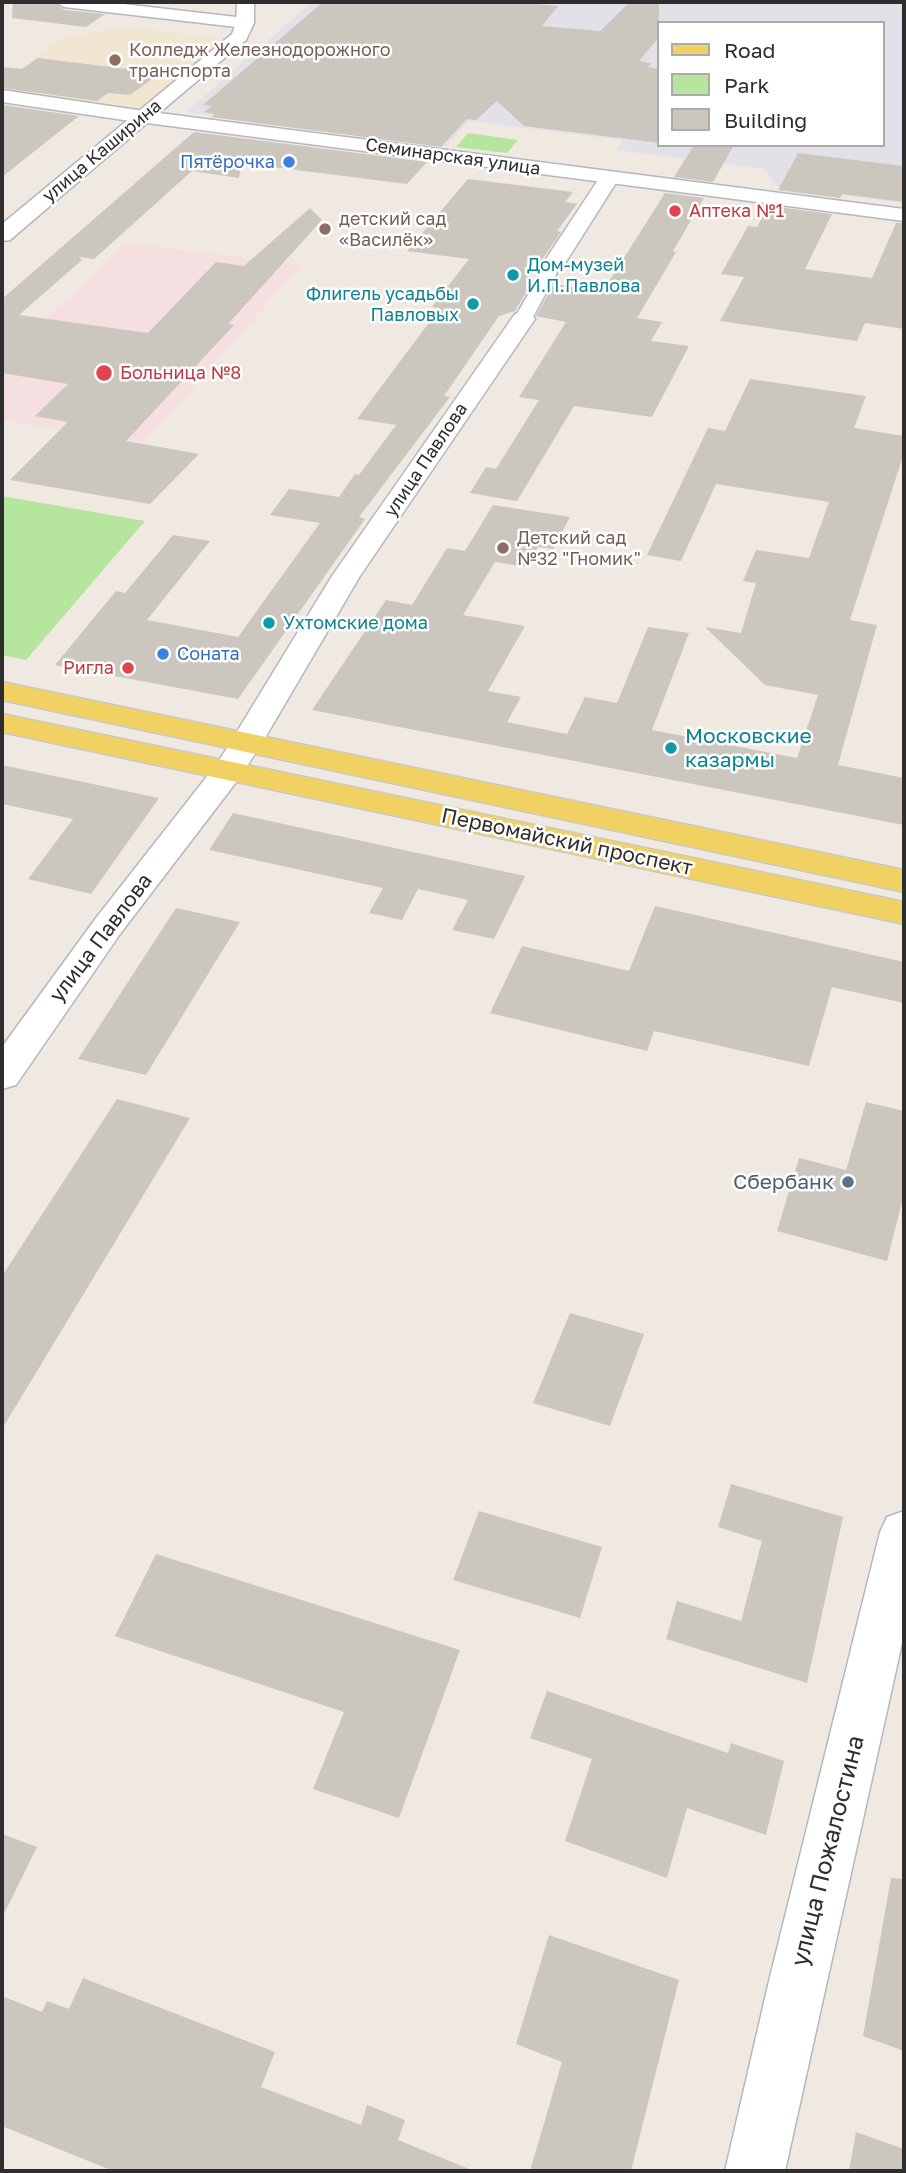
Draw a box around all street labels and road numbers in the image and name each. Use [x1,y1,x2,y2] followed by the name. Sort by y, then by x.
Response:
[38,95,166,207] street label: улица Каширина
[364,134,542,180] street label: Семинарская улица
[380,399,472,521] street label: улица Павлова
[439,803,695,881] street label: Первомайский проспект
[44,869,158,1007] street label: улица Павлова
[785,1733,871,1969] street label: улица Пожалостина

